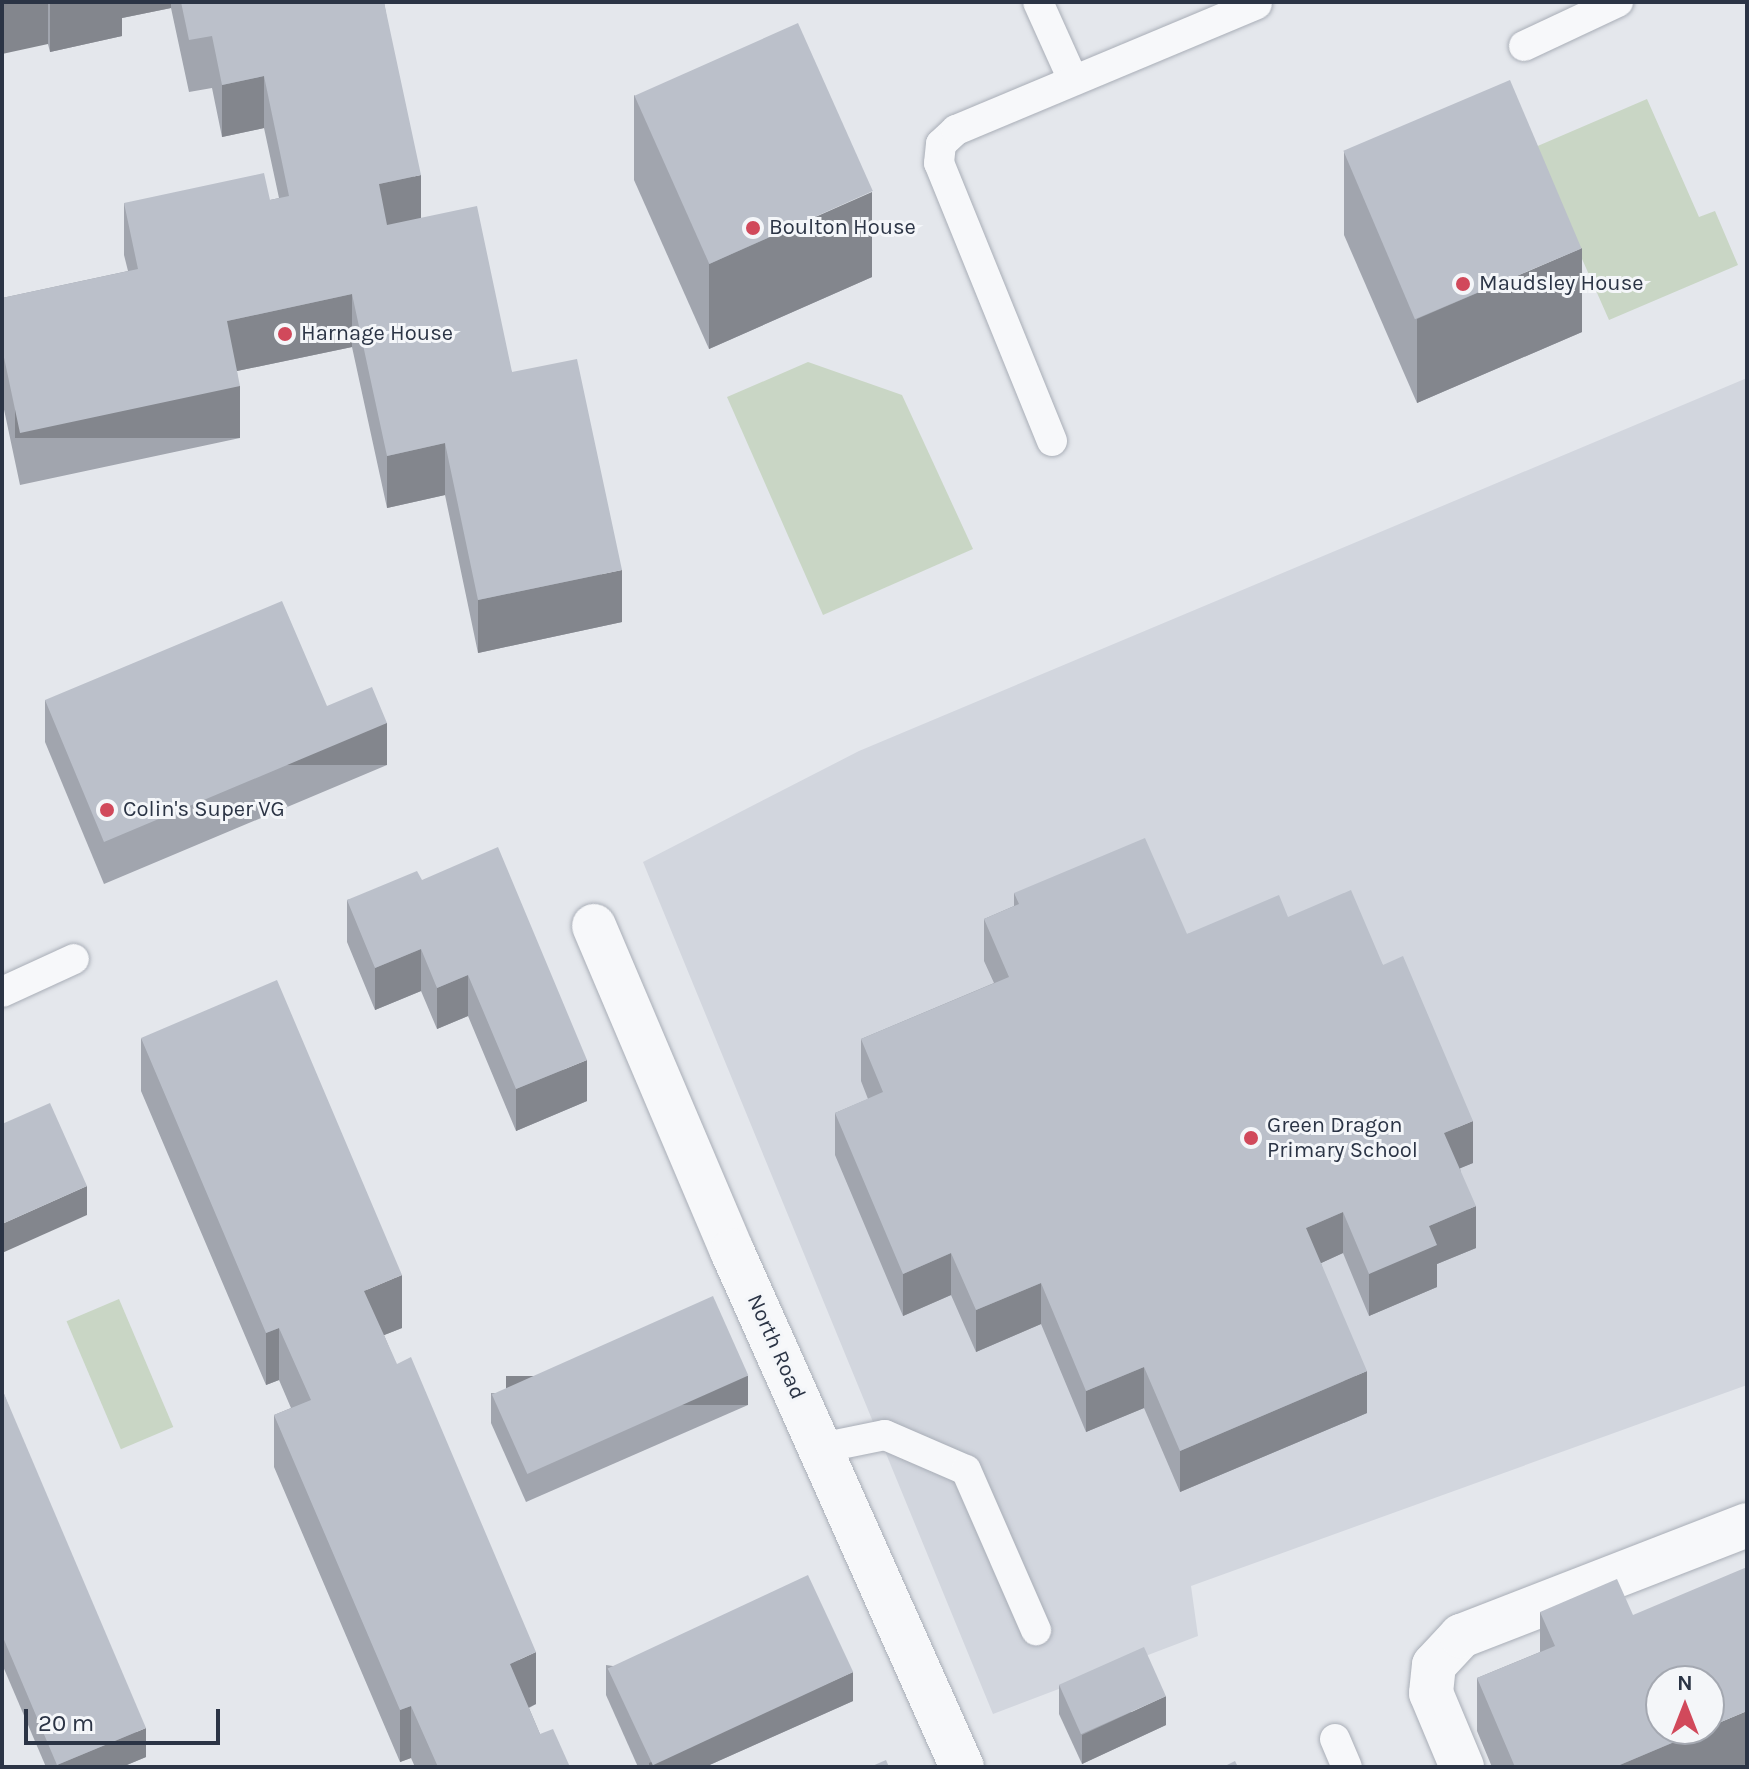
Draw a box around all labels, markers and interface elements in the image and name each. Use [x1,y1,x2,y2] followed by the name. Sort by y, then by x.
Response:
[769,215,916,241] place label: Boulton House
[744,219,762,237] marker: Boulton House
[1479,271,1643,297] place label: Maudsley House
[1454,275,1472,293] marker: Maudsley House
[301,321,453,347] place label: Harnage House
[276,325,294,343] marker: Harnage House
[123,797,285,823] place label: Colin's Super VG
[98,801,116,819] marker: Colin's Super VG
[1267,1112,1418,1164] place label: Green Dragon Primary School
[1242,1129,1260,1147] marker: Green Dragon Primary School
[741,1290,811,1404] street label: North Road
[1645,1665,1725,1745] north arrow
[1677,1670,1693,1696] text: N
[28,1693,224,1743] scale bar
[38,1709,94,1737] text: 20 m

